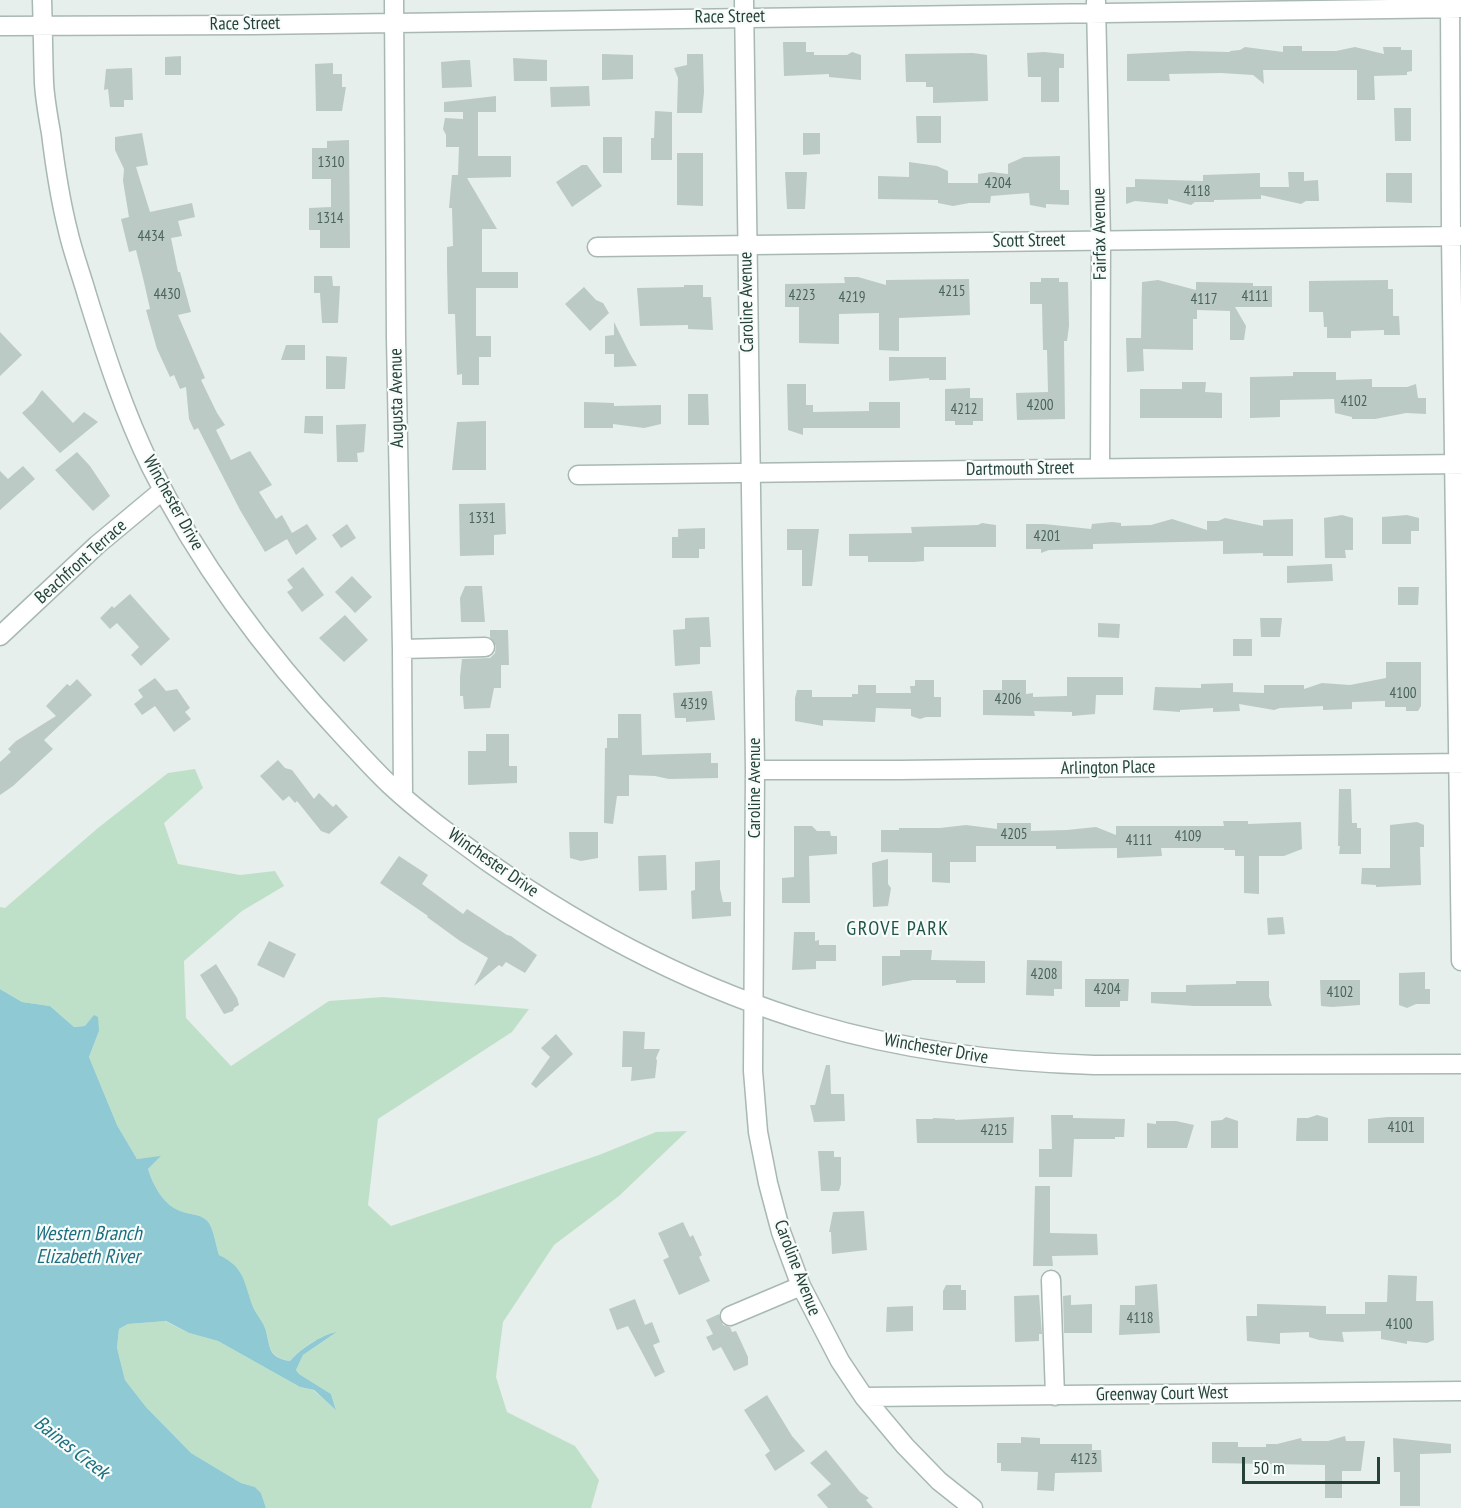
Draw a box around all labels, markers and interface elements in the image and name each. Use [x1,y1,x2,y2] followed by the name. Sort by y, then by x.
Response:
[695,6,765,28] street label: Race Street
[210,13,280,35] street label: Race Street
[318,154,344,172] house number: 1310
[985,175,1011,193] house number: 4204
[1184,183,1210,201] house number: 4118
[1088,188,1112,280] street label: Fairfax Avenue
[317,210,343,228] house number: 1314
[138,228,164,246] house number: 4434
[993,230,1065,252] street label: Scott Street
[735,251,759,353] street label: Caroline Avenue
[939,283,965,301] house number: 4215
[154,286,180,304] house number: 4430
[789,287,815,305] house number: 4223
[1242,288,1268,306] house number: 4111
[839,289,865,307] house number: 4219
[1191,291,1217,309] house number: 4117
[385,348,409,448] street label: Augusta Avenue
[1341,393,1367,411] house number: 4102
[1027,397,1053,415] house number: 4200
[951,401,977,419] house number: 4212
[138,452,208,554] street label: Winchester Drive
[966,457,1074,481] street label: Dartmouth Street
[469,510,495,528] house number: 1331
[31,515,131,609] street label: Beachfront Terrace
[1034,528,1060,546] house number: 4201
[1390,685,1416,703] house number: 4100
[995,691,1021,709] house number: 4206
[681,696,707,714] house number: 4319
[744,738,766,838] street label: Caroline Avenue
[1061,756,1155,780] street label: Arlington Place
[444,824,542,902] street label: Winchester Drive
[1001,826,1027,844] house number: 4205
[1175,828,1201,846] house number: 4109
[1126,832,1152,850] house number: 4111
[846,917,950,941] district label: GROVE PARK
[1031,966,1057,984] house number: 4208
[1094,981,1120,999] house number: 4204
[1327,984,1353,1002] house number: 4102
[882,1029,990,1069] street label: Winchester Drive
[1388,1119,1414,1137] house number: 4101
[981,1122,1007,1140] house number: 4215
[769,1217,825,1319] street label: Caroline Avenue
[34,1222,142,1269] water label: Western Branch Elizabeth River
[1127,1310,1153,1328] house number: 4118
[1386,1316,1412,1334] house number: 4100
[1096,1382,1228,1406] street label: Greenway Court West
[29,1411,113,1485] water label: Baines Creek
[1245,1445,1383,1483] scale bar
[1071,1451,1097,1469] house number: 4123
[1253,1456,1285,1479] text: 50 m

